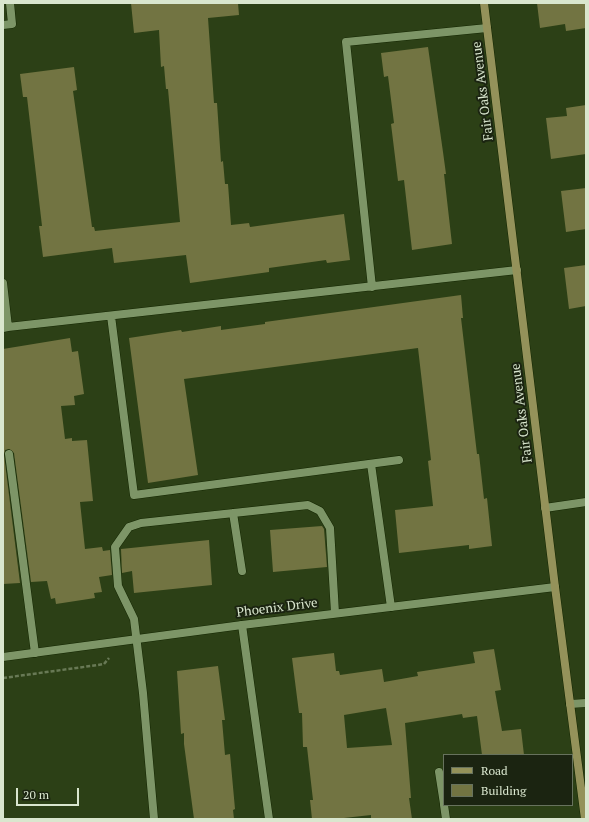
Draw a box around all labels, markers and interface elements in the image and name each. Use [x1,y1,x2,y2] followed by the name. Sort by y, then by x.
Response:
[469,40,497,142] street label: Fair Oaks Avenue
[508,362,536,464] street label: Fair Oaks Avenue
[236,595,318,621] street label: Phoenix Drive
[443,754,573,806] legend
[481,763,508,778] text: Road
[18,780,81,806] scale bar
[481,783,526,798] text: Building
[23,787,49,802] text: 20 m

